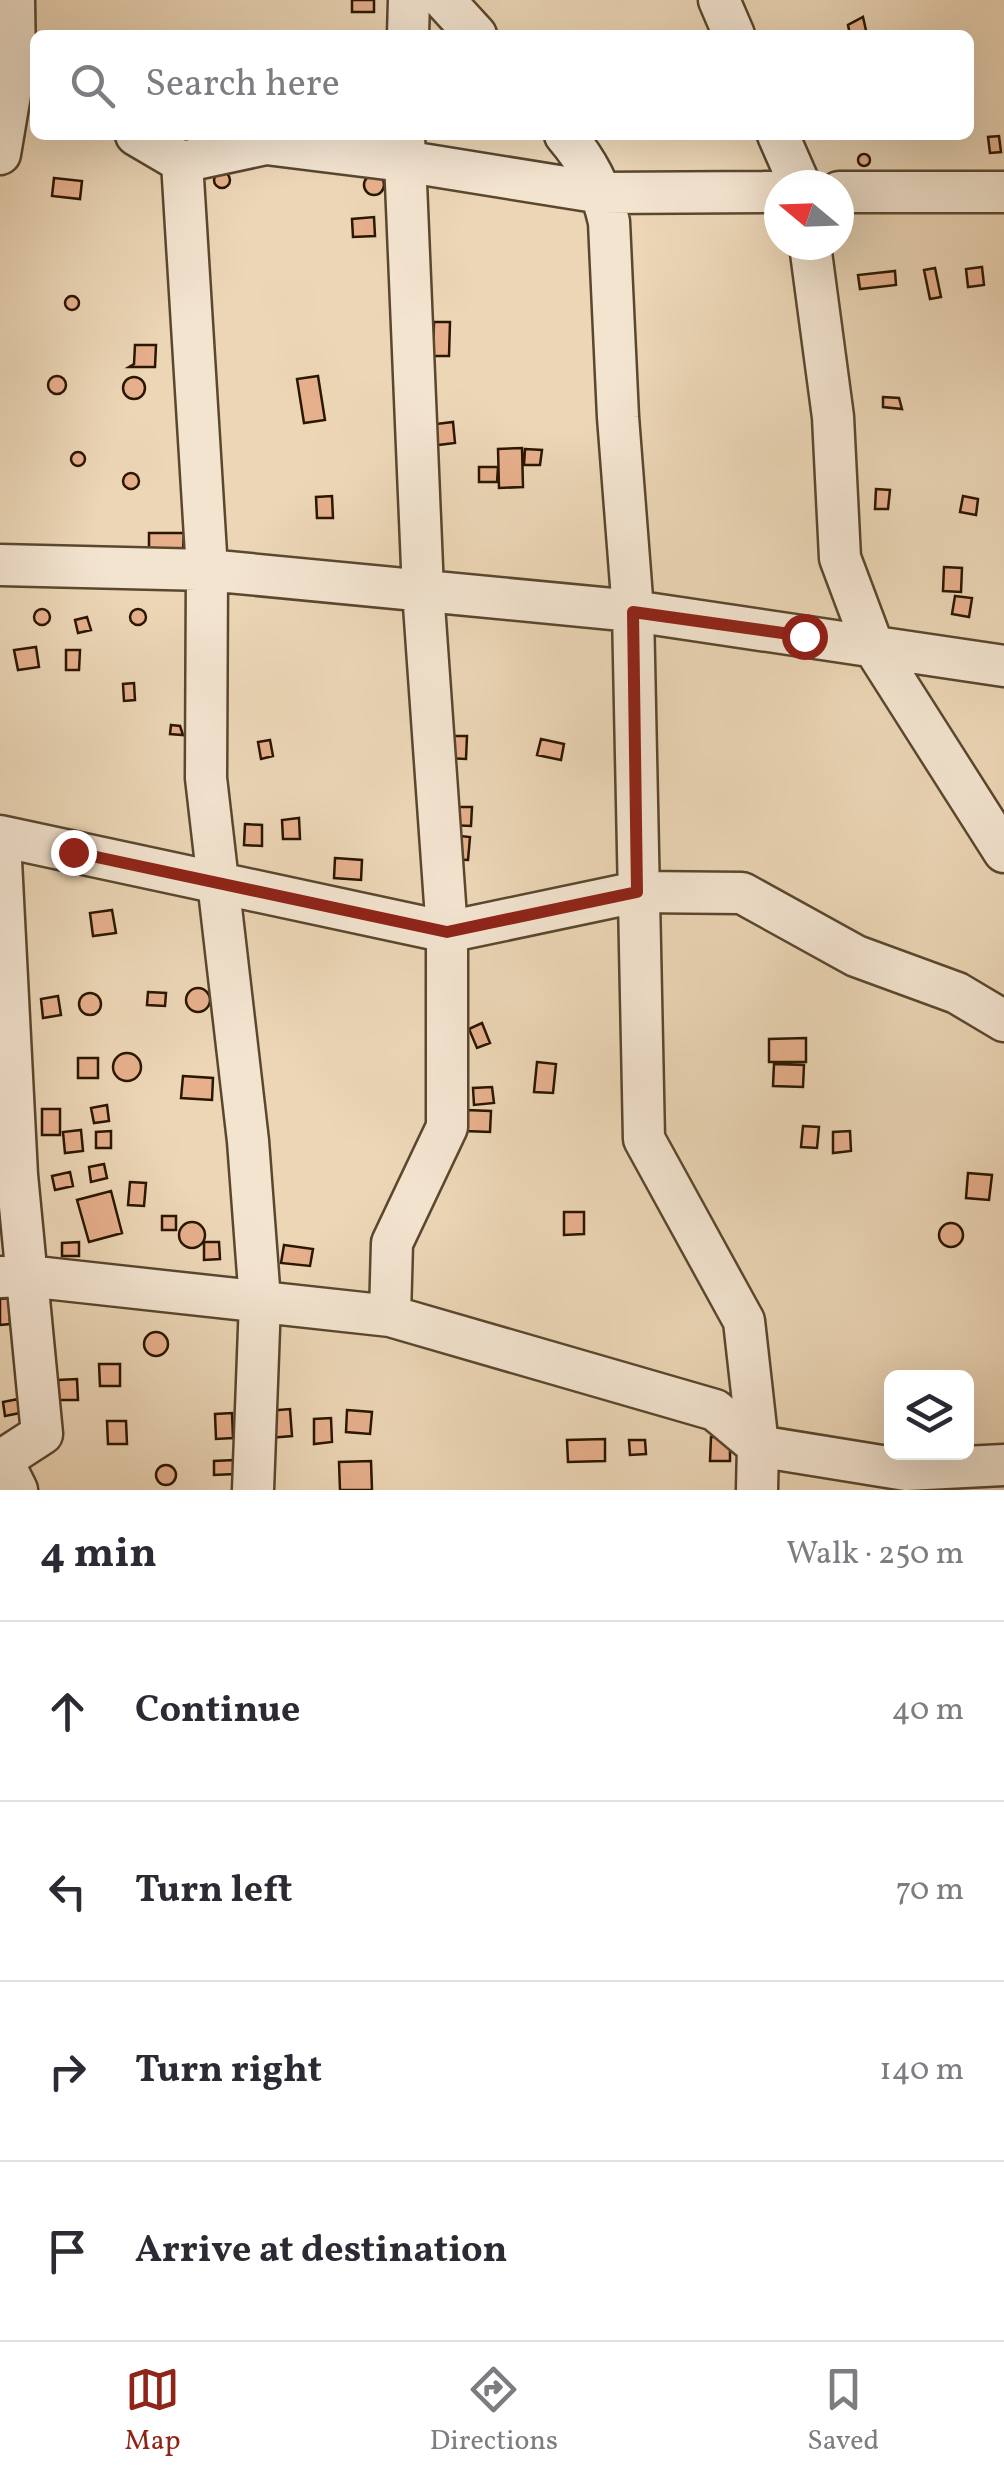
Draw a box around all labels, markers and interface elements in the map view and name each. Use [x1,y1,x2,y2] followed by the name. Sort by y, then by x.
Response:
[30,30,974,140] search box
[65,58,120,113] icon: search
[145,59,340,112] text: Search here
[764,170,854,260] north arrow
[782,614,828,660] route start
[51,830,97,876] route end
[884,1370,974,1460] map controls
[884,1370,974,1460] button: layers
[40,1526,157,1585] text: 4 min
[786,1533,964,1577] text: Walk · 250 m
[40,1684,95,1739] icon: ahead
[135,1685,300,1738] text: Continue
[892,1689,964,1733] text: 40 m
[40,1864,95,1919] icon: left
[135,1865,292,1918] text: Turn left
[896,1869,964,1913] text: 70 m
[40,2044,95,2099] icon: right
[135,2045,322,2098] text: Turn right
[879,2049,964,2093] text: 140 m
[40,2224,95,2279] icon: arrive
[135,2225,508,2278] text: Arrive at destination
[125,2362,181,2461] tab: Map
[430,2362,558,2461] tab: Directions
[807,2362,879,2461] tab: Saved

